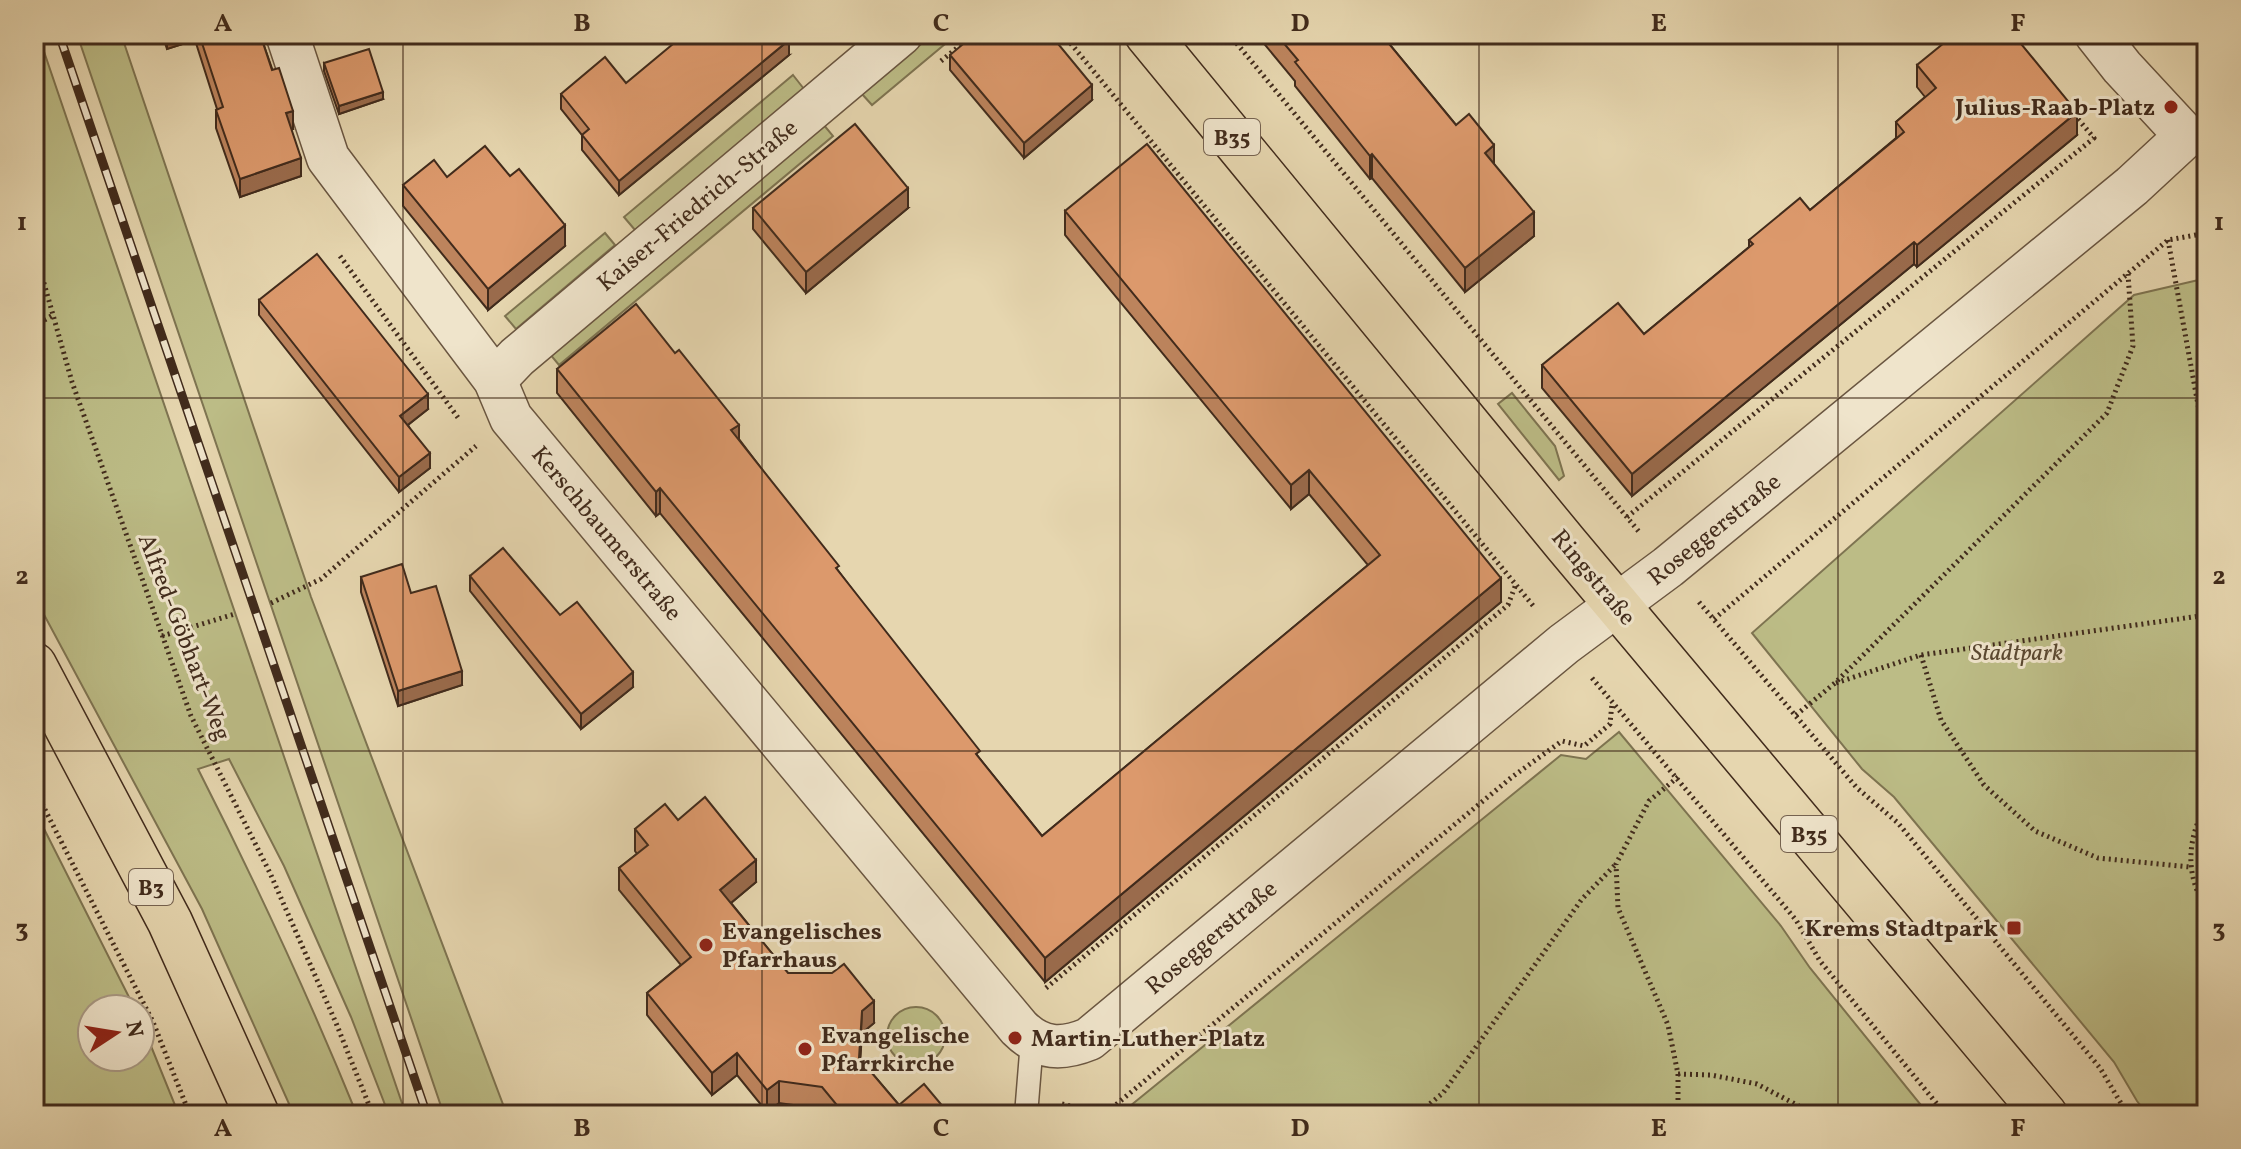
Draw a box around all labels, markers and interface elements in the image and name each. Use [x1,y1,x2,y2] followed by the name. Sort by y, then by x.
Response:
[214,6,233,42] text: A
[573,6,591,42] text: B
[933,6,949,42] text: C
[1290,6,1310,42] text: D
[1651,6,1667,42] text: E
[2010,6,2026,42] text: F
[1954,92,2155,126] place label: Julius-Raab-Platz
[2162,98,2180,116] marker: Julius-Raab-Platz
[591,112,806,301] street label: Kaiser-Friedrich-Straße
[1204,119,1260,155] road number: B35
[17,205,27,241] text: 1
[2214,205,2224,241] text: 1
[522,439,689,629] street label: Kerschbaumerstraße
[1641,466,1789,595] street label: Roseggerstraße
[1542,523,1643,634] street label: Ringstraße
[128,529,238,746] street label: Alfred-Göbhart-Weg
[15,559,29,595] text: 2
[2212,559,2226,595] text: 2
[1971,637,2063,671] park label: Stadtpark
[1781,816,1837,852] road number: B35
[129,869,173,905] road number: B3
[1139,873,1286,1004] street label: Roseggerstraße
[15,912,29,948] text: 3
[2212,912,2226,948] text: 3
[1805,913,1998,947] place label: Krems Stadtpark
[722,916,882,978] place label: Evangelisches Pfarrhaus
[2005,919,2023,937] marker: Krems Stadtpark
[697,936,715,954] marker: Evangelisches Pfarrhaus
[76,993,156,1073] north arrow
[116,1018,150,1040] text: N
[821,1020,970,1082] place label: Evangelische Pfarrkirche
[1031,1023,1265,1057] place label: Martin-Luther-Platz
[1006,1029,1024,1047] marker: Martin-Luther-Platz
[796,1040,814,1058] marker: Evangelische Pfarrkirche
[214,1111,233,1147] text: A
[573,1111,591,1147] text: B
[933,1111,949,1147] text: C
[1290,1111,1310,1147] text: D
[1651,1111,1667,1147] text: E
[2010,1111,2026,1147] text: F

